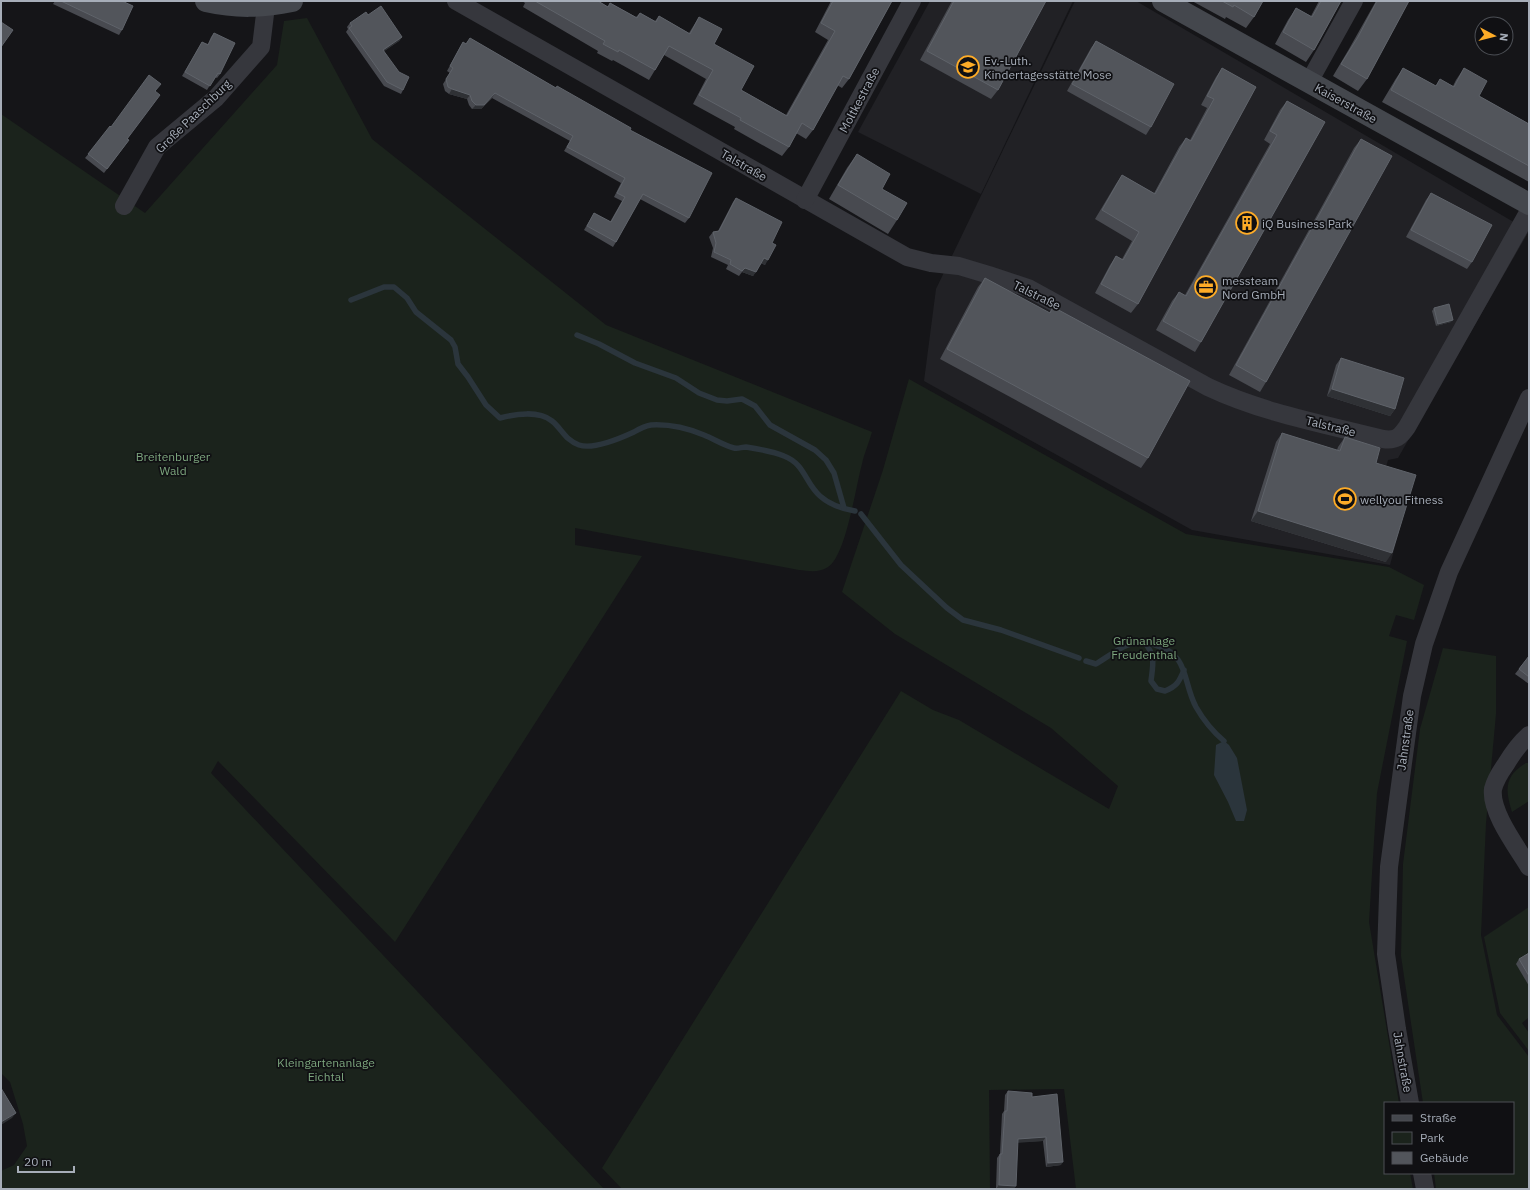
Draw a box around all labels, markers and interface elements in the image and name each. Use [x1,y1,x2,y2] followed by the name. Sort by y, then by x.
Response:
[1474,16,1514,56] north arrow
[1496,32,1511,42] text: N
[984,53,1112,82] place label: Ev.-Luth. Kindertagesstätte Mose
[955,54,981,80] school or university icon: Ev.-Luth. Kindertagesstätte Mose
[836,65,883,135] street label: Moltkestraße
[152,76,234,156] street label: Große Paaschburg
[1312,80,1380,126] street label: Kaiserstraße
[718,146,770,184] street label: Talstraße
[1234,210,1260,236] building icon: iQ Business Park
[1262,216,1353,231] place label: iQ Business Park
[1222,273,1286,302] place label: messteam Nord GmbH
[1193,274,1219,300] office icon: messteam Nord GmbH
[1011,277,1063,313] street label: Talstraße
[1305,413,1358,440] street label: Talstraße
[136,449,211,478] park label: Breitenburger Wald
[1332,486,1358,512] sports icon: wellyou Fitness
[1360,492,1443,507] place label: wellyou Fitness
[1111,633,1177,662] park label: Grünanlage Freudenthal
[1393,708,1417,771] street label: Jahnstraße
[1390,1031,1416,1094] street label: Jahnstraße
[277,1055,375,1084] park label: Kleingartenanlage Eichtal
[1384,1102,1514,1174] legend
[1420,1110,1457,1125] text: Straße
[1420,1130,1445,1145] text: Park
[18,1148,74,1174] scale bar
[1420,1150,1469,1165] text: Gebäude
[24,1154,52,1169] text: 20 m

